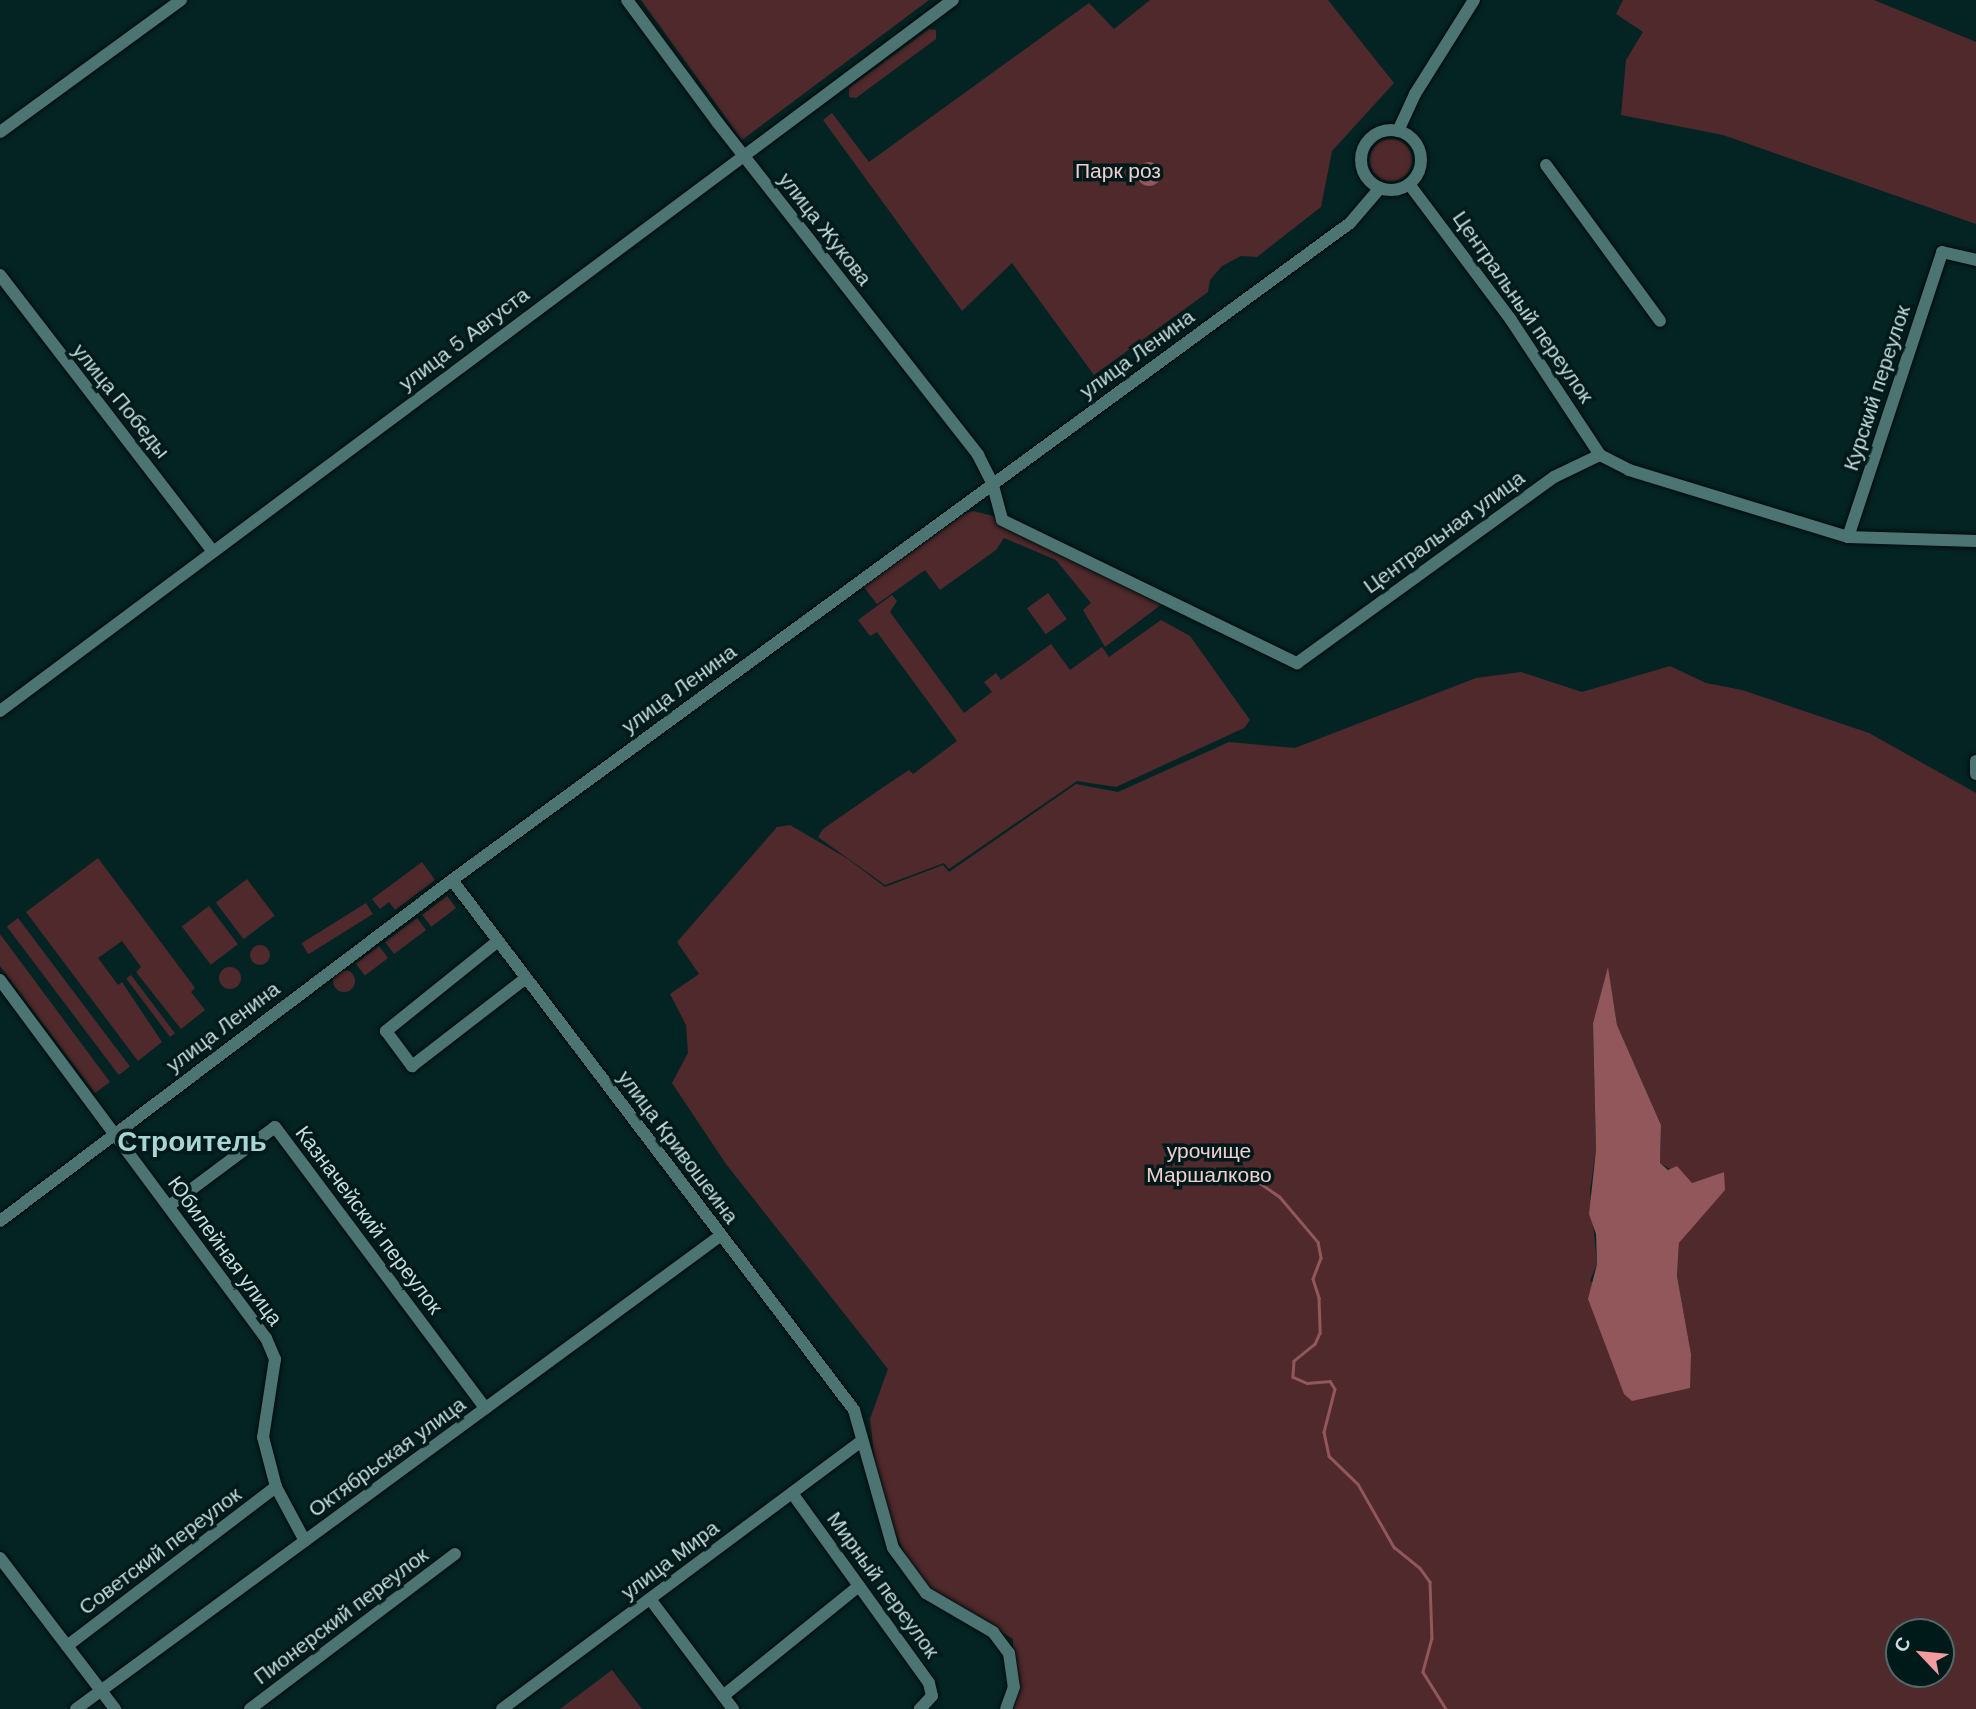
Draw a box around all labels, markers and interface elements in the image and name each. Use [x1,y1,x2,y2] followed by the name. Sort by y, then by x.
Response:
[1075,158,1161,184] park label: Парк роз
[773,167,877,291] street label: улица Жукова
[1447,206,1599,408] street label: Центральный переулок
[394,282,534,396] street label: улица 5 Августа
[1838,302,1916,474] street label: Курский переулок
[1075,304,1199,404] street label: улица Ленина
[67,338,175,464] street label: улица Победы
[1359,465,1529,599] street label: Центральная улица
[617,639,741,739] street label: улица Ленина
[161,976,285,1078] street label: улица Ленина
[612,1066,744,1228] street label: улица Кривошеина
[290,1121,448,1319] street label: Казначейский переулок
[117,1125,267,1159] district label: Строитель
[1146,1138,1272,1188] park label: урочище Маршалково
[162,1171,288,1331] street label: Юбилейная улица
[304,1392,470,1522] street label: Октябрьская улица
[74,1482,246,1620] street label: Советский переулок
[822,1507,944,1663] street label: Мирный переулок
[616,1515,724,1605] street label: улица Мира
[249,1542,433,1690] street label: Пионерский переулок
[1885,1618,1955,1688] north arrow
[1888,1633,1917,1656] text: С

